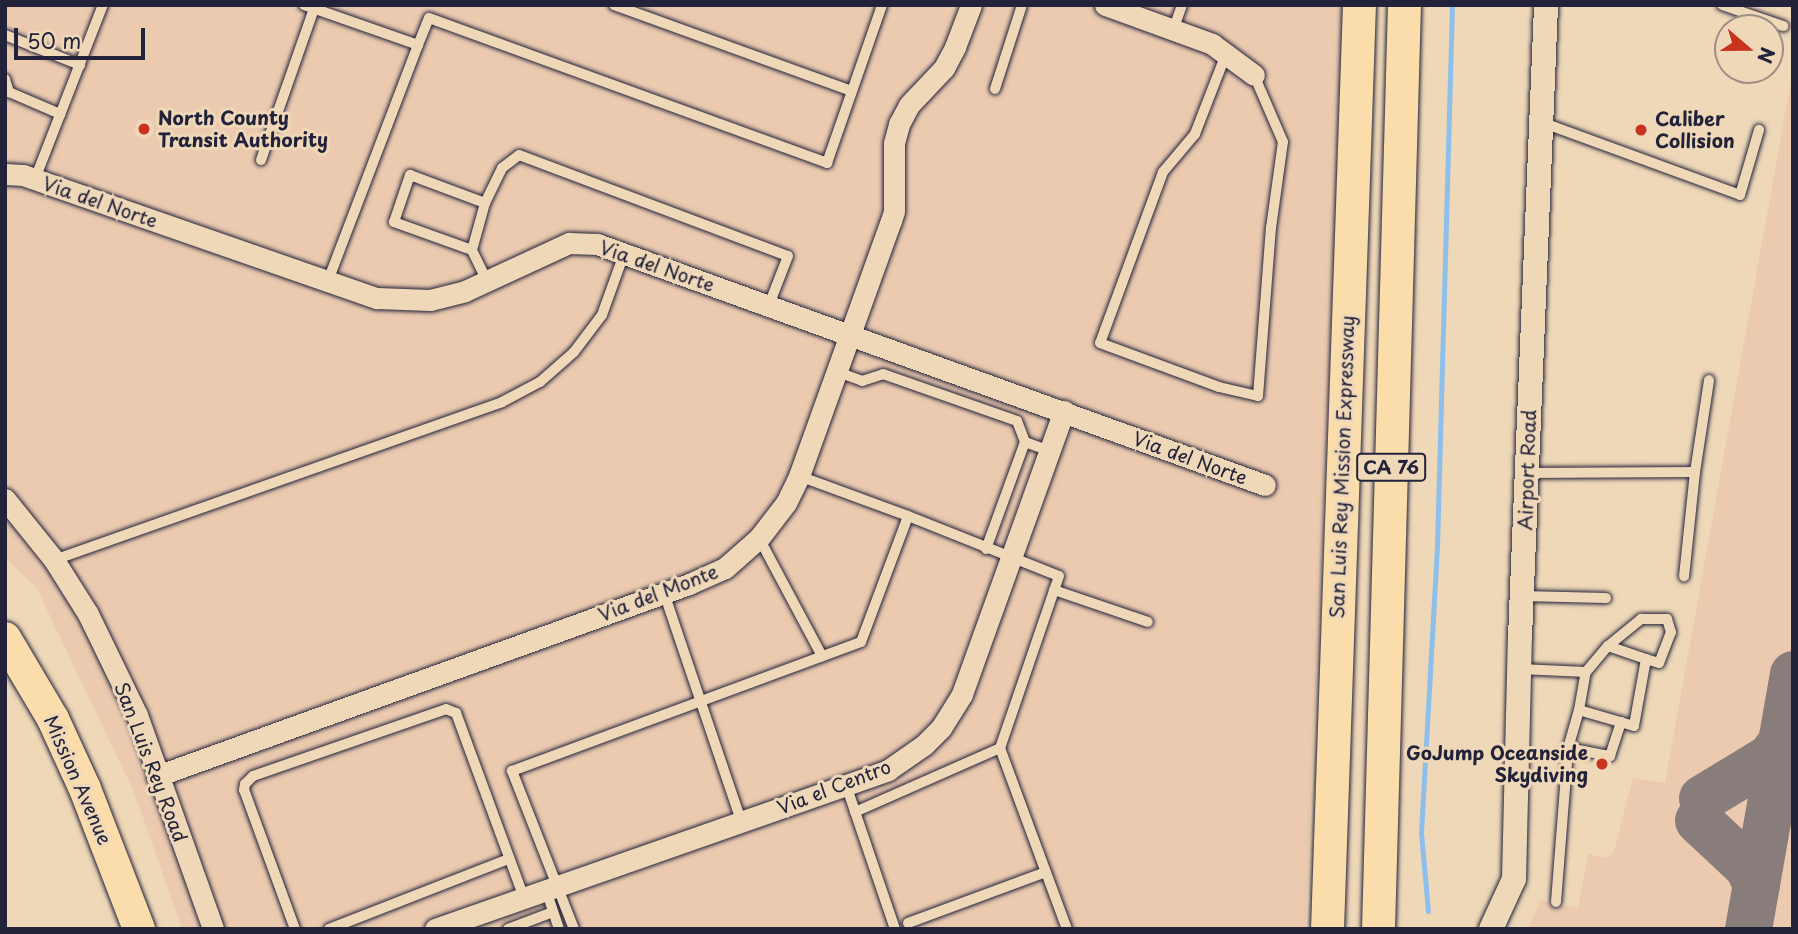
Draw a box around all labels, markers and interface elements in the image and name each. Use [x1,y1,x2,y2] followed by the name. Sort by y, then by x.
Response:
[18,14,149,58] scale bar
[1714,14,1784,84] north arrow
[27,24,81,56] text: 50 m
[1751,44,1783,67] text: N
[158,107,328,151] place label: North County Transit Authority
[1655,108,1735,152] place label: Caliber Collision
[136,121,152,137] marker: North County Transit Authority
[1633,122,1649,138] marker: Caliber Collision
[39,172,161,232] street label: Via del Norte
[596,236,718,296] street label: Via del Norte
[1325,315,1359,619] street label: San Luis Rey Mission Expressway
[1514,409,1540,531] street label: Airport Road
[1130,427,1250,489] street label: Via del Norte
[1356,452,1426,481] road number: CA 76
[595,560,721,626] street label: Via del Monte
[110,679,192,845] street label: San Luis Rey Road
[39,712,117,848] street label: Mission Avenue
[1405,742,1588,786] place label: GoJump Oceanside Skydiving
[774,755,894,819] street label: Via el Centro
[1594,756,1610,772] marker: GoJump Oceanside Skydiving

